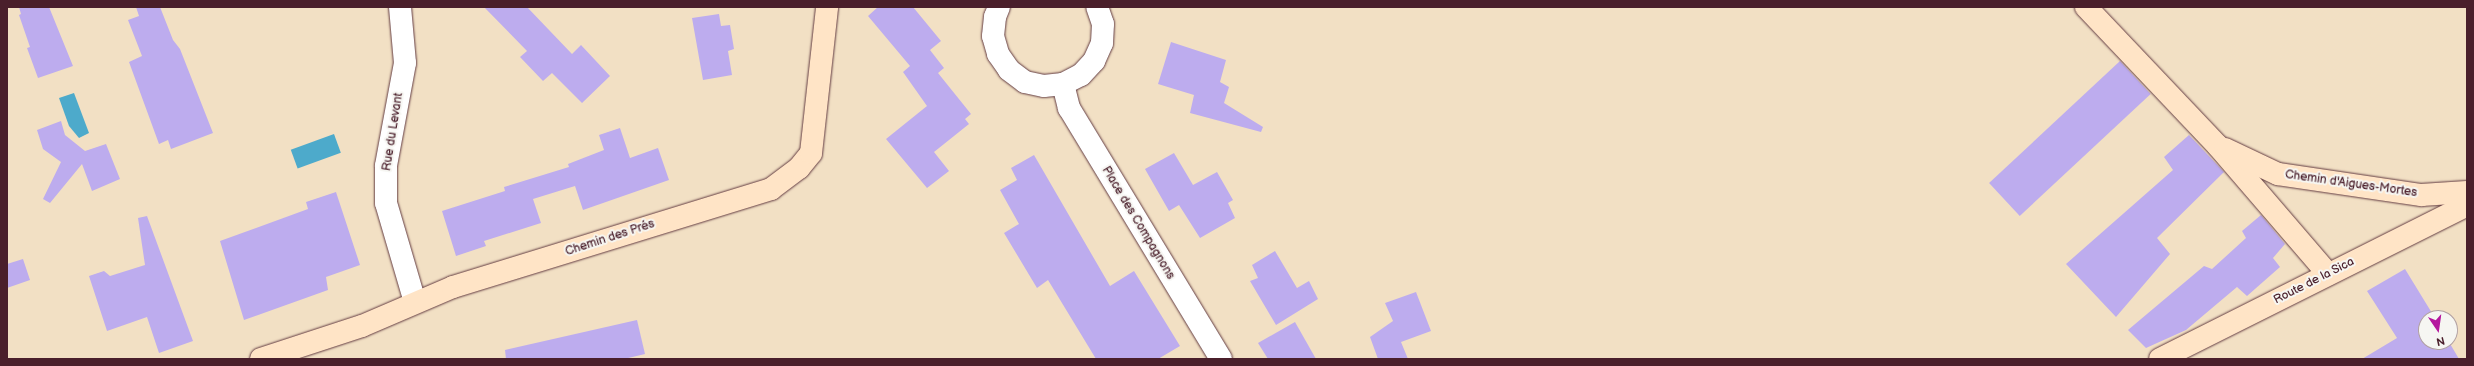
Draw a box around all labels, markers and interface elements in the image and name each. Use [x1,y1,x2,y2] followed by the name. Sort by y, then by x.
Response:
[380,92,406,172] street label: Rue du Levant
[1099,164,1177,282] street label: Place des Compagnons
[2284,168,2418,200] street label: Chemin d'Aigues-Mortes
[564,217,656,259] street label: Chemin des Prés
[2271,254,2357,308] street label: Route de la Sica
[2418,310,2458,350] north arrow
[2435,334,2446,348] text: N

